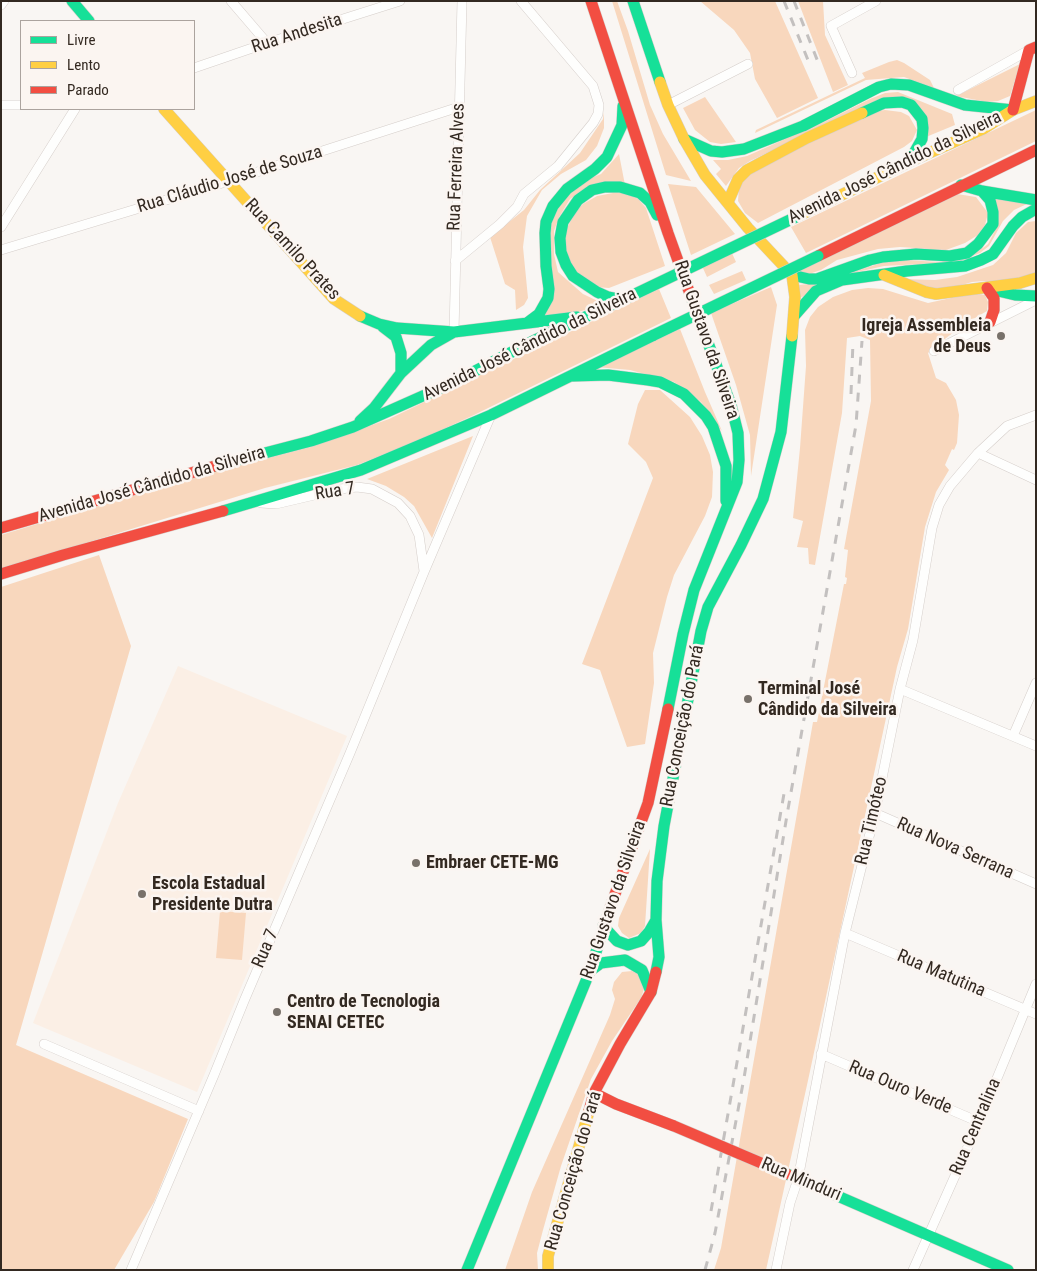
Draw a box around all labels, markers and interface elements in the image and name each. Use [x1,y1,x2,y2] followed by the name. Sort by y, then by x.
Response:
[249,9,345,59] street label: Rua Andesita
[20,20,195,110] legend
[67,31,95,49] text: Livre
[67,56,100,74] text: Lento
[67,81,109,99] text: Parado
[444,103,470,231] street label: Rua Ferreira Alves
[785,107,1005,229] street label: Avenida José Cândido da Silveira
[135,142,325,218] street label: Rua Cláudio José de Souza
[240,195,344,305] street label: Rua Camilo Prates
[669,258,743,422] street label: Rua Gustavo da Silveira
[420,284,640,406] street label: Avenida José Cândido da Silveira
[861,315,991,358] place label: Igreja Assembleia de Deus
[995,330,1007,342] marker: Igreja Assembleia de Deus
[36,442,268,528] street label: Avenida José Cândido da Silveira
[314,478,356,506] street label: Rua 7
[657,643,709,809] street label: Rua Conceição do Pará
[758,678,897,721] place label: Terminal José Cândido da Silveira
[742,693,754,705] marker: Terminal José Cândido da Silveira
[851,775,893,867] street label: Rua Timóteo
[893,814,1017,884] street label: Rua Nova Serrana
[577,818,651,982] street label: Rua Gustavo da Silveira
[426,852,559,874] place label: Embraer CETE-MG
[410,857,422,869] marker: Embraer CETE-MG
[152,873,273,916] place label: Escola Estadual Presidente Dutra
[136,888,148,900] marker: Escola Estadual Presidente Dutra
[248,926,284,972] street label: Rua 7
[893,946,989,1002] street label: Rua Matutina
[287,991,440,1034] place label: Centro de Tecnologia SENAI CETEC
[271,1006,283,1018] marker: Centro de Tecnologia SENAI CETEC
[845,1057,955,1119] street label: Rua Ouro Verde
[946,1075,1006,1179] street label: Rua Centralina
[541,1089,607,1253] street label: Rua Conceição do Pará
[758,1154,844,1206] street label: Rua Minduri

